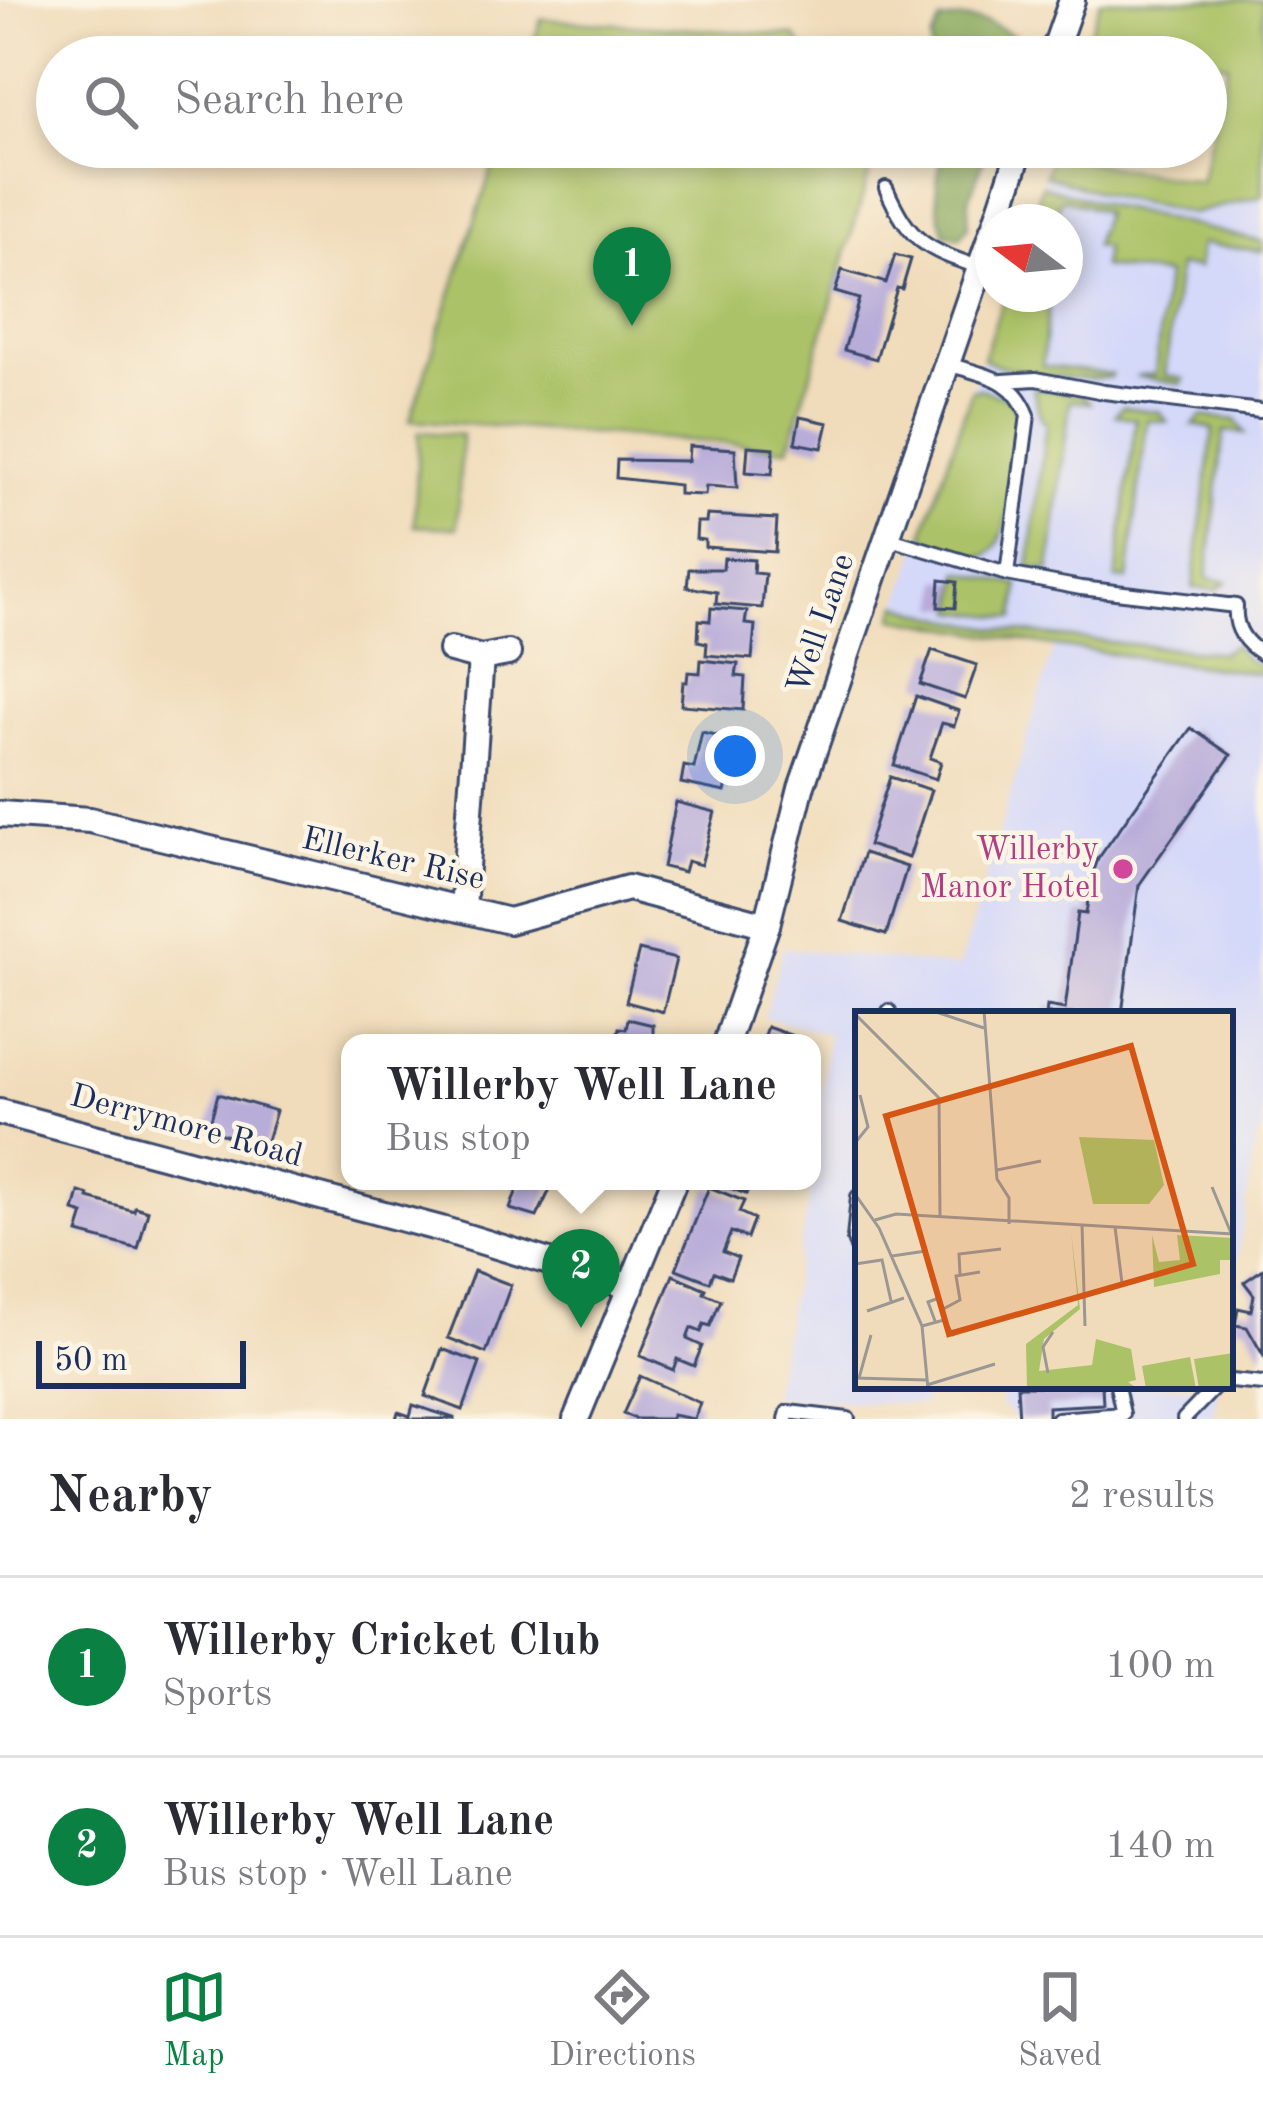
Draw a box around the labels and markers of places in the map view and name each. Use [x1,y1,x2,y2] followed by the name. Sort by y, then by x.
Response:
[593,227,671,326] pin: 1
[920,834,1099,905] place label: Willerby Manor Hotel
[1110,856,1136,882] marker: Willerby Manor Hotel
[542,1229,620,1328] pin: 2

